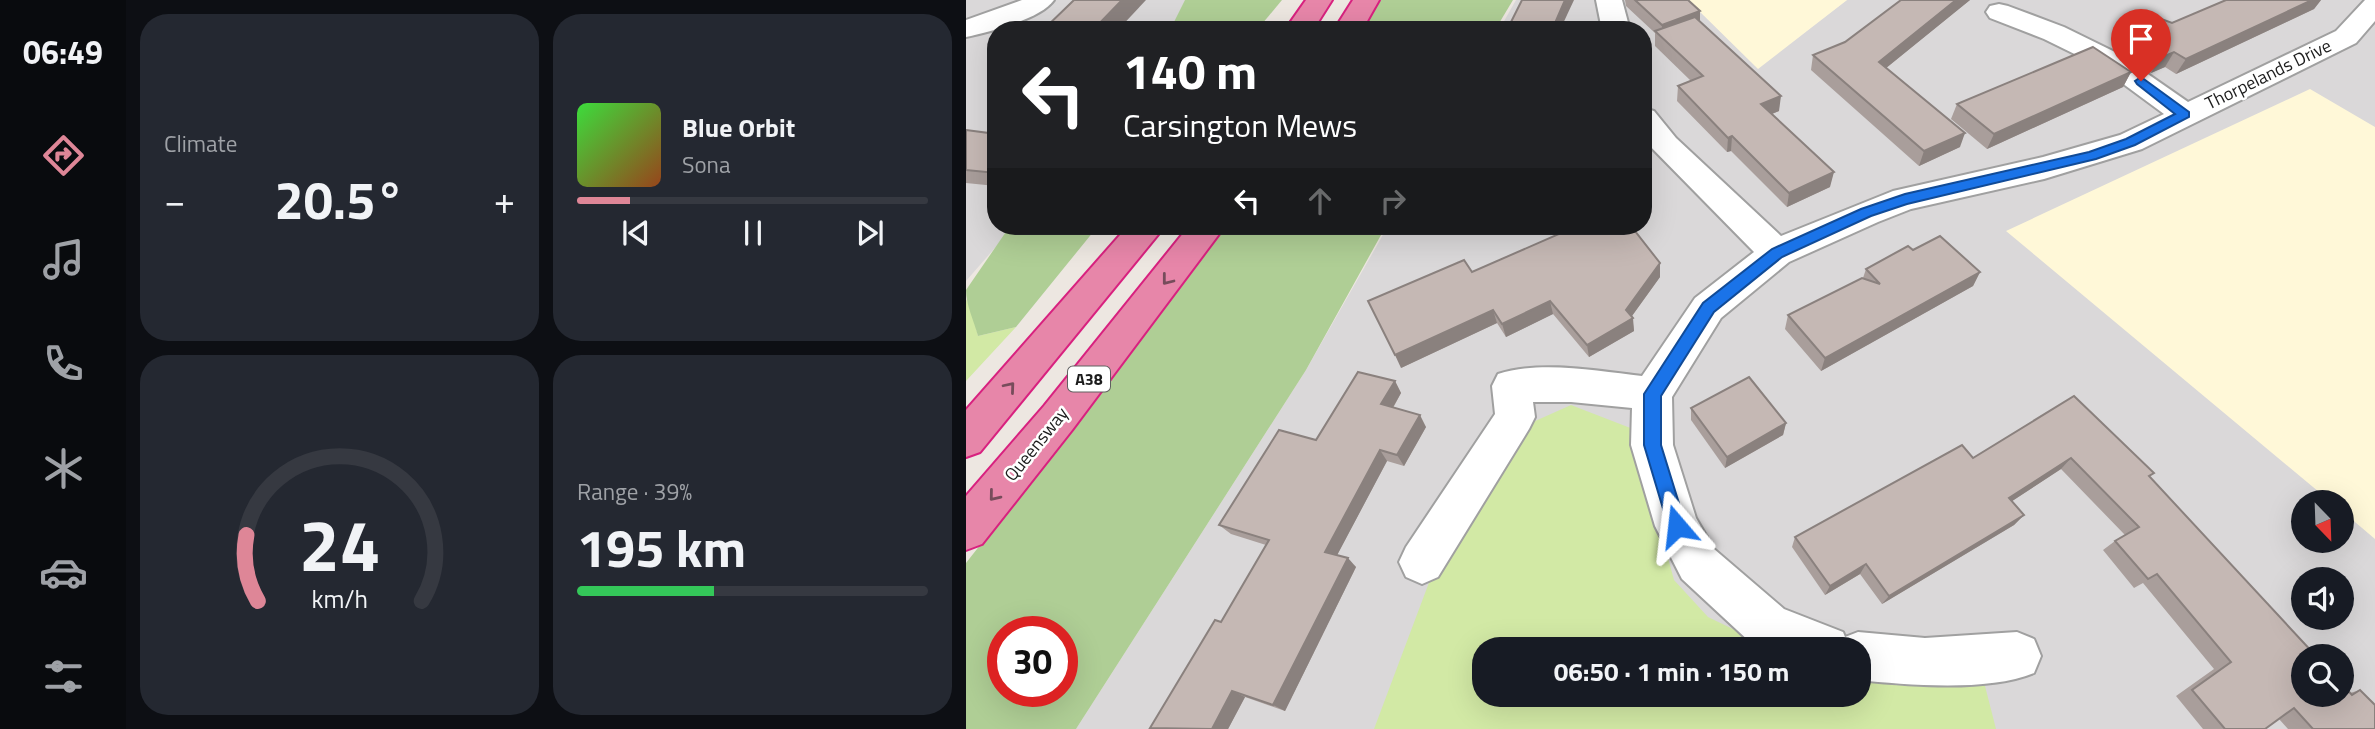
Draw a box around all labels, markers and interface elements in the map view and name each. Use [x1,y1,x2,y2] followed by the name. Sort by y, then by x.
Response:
[2111,9,2171,81] pin
[2122,20,2160,58] icon: arrive
[23,28,103,76] text: 06:49
[2200,32,2336,116] street label: Thorpelands Drive
[1123,33,1257,108] text: 140 m
[1008,49,1099,140] icon: left
[1123,101,1357,149] text: Carsington Mews
[682,108,795,147] text: Blue Orbit
[164,126,237,161] text: Climate
[39,131,88,180] icon: directions
[682,147,730,182] text: Sona
[275,160,404,239] text: 20.5°
[164,171,185,229] text: −
[494,171,515,229] text: +
[1228,182,1266,220] icon: left
[1301,182,1339,220] icon: ahead
[1374,182,1412,220] icon: right
[617,214,655,252] icon: previous
[734,214,772,252] icon: pause
[851,214,889,252] icon: next
[39,235,88,284] icon: music
[1163,272,1175,285] one-way arrow
[39,339,88,388] icon: phone
[1068,366,1110,392] road number: A38
[1002,383,1014,396] one-way arrow
[998,401,1075,487] street label: Queensway
[39,444,88,493] icon: climate
[577,474,692,509] text: Range · 39%
[989,488,1002,500] one-way arrow
[299,489,380,599] text: 24
[1640,489,1714,563] position arrow
[2291,490,2354,553] north arrow
[2291,490,2354,707] map controls
[577,508,746,587] text: 195 km
[39,548,88,597] icon: car
[2291,567,2354,630] button: sound
[311,580,368,618] text: km/h
[987,616,1078,707] speed limit sign: 30
[2291,644,2354,707] button: search
[39,652,88,701] icon: filters
[1554,652,1789,691] text: 06:50 · 1 min · 150 m

